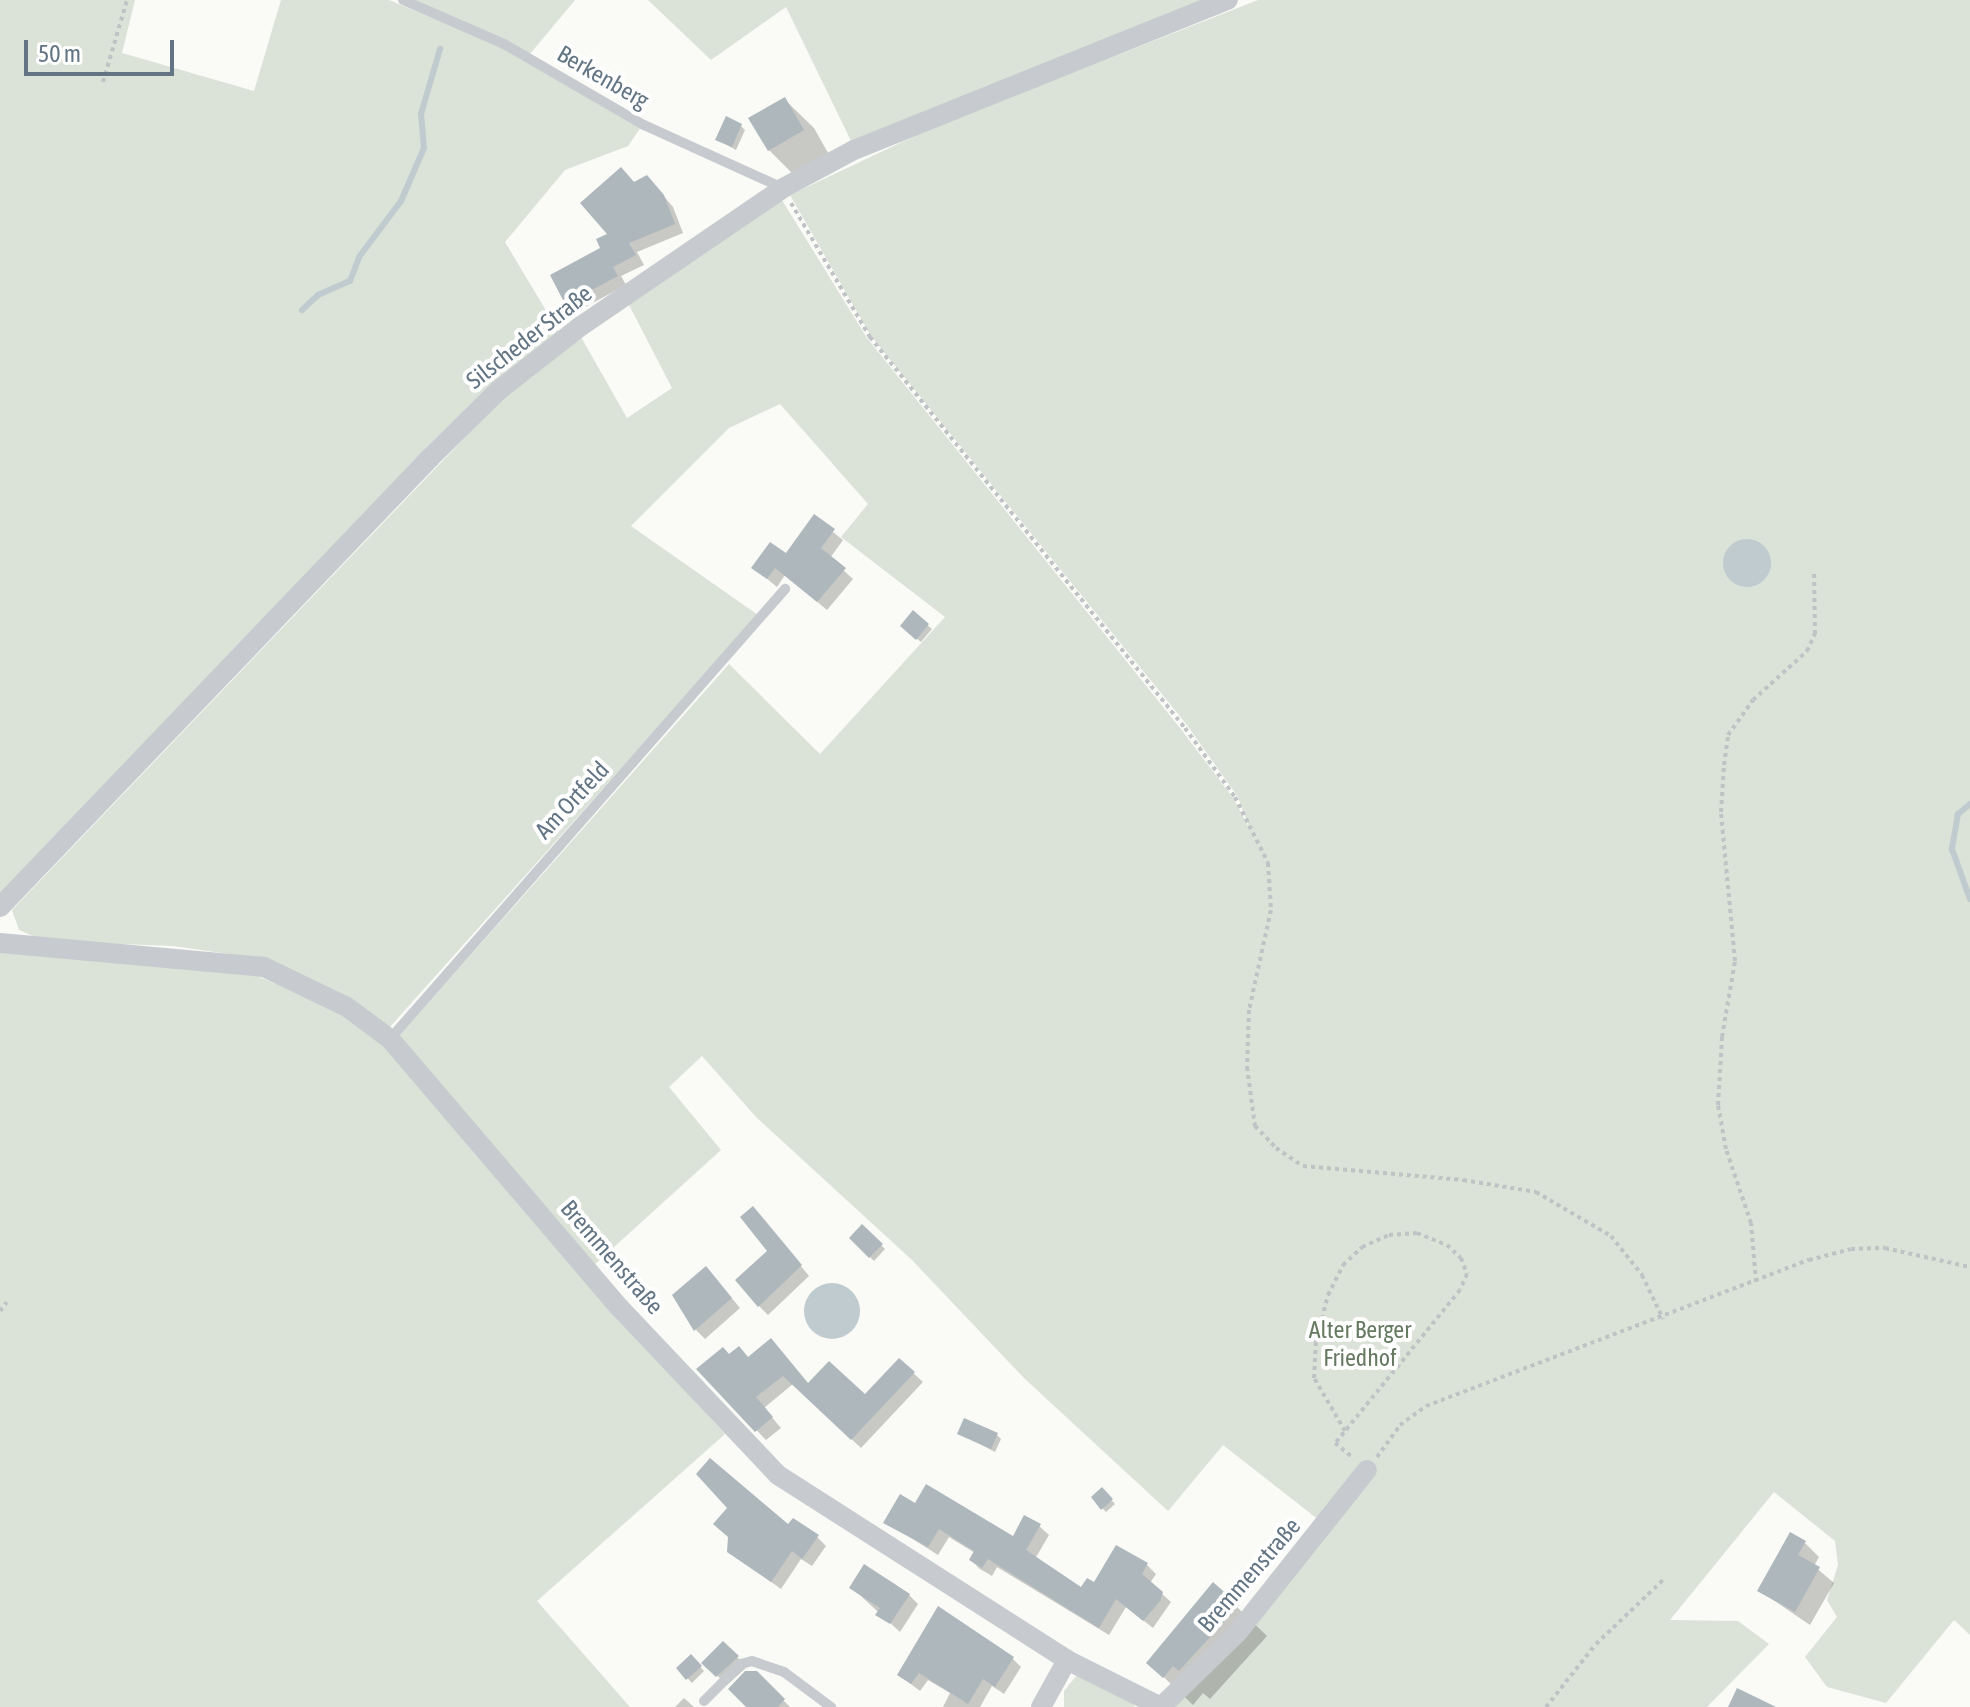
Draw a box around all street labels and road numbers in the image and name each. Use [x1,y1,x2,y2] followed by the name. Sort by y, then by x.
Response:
[552,39,654,115] street label: Berkenberg
[461,279,597,395] street label: Silscheder Straße
[529,755,615,845] street label: Am Ortfeld
[555,1194,669,1320] street label: Bremmenstraße
[1192,1512,1306,1638] street label: Bremmenstraße

